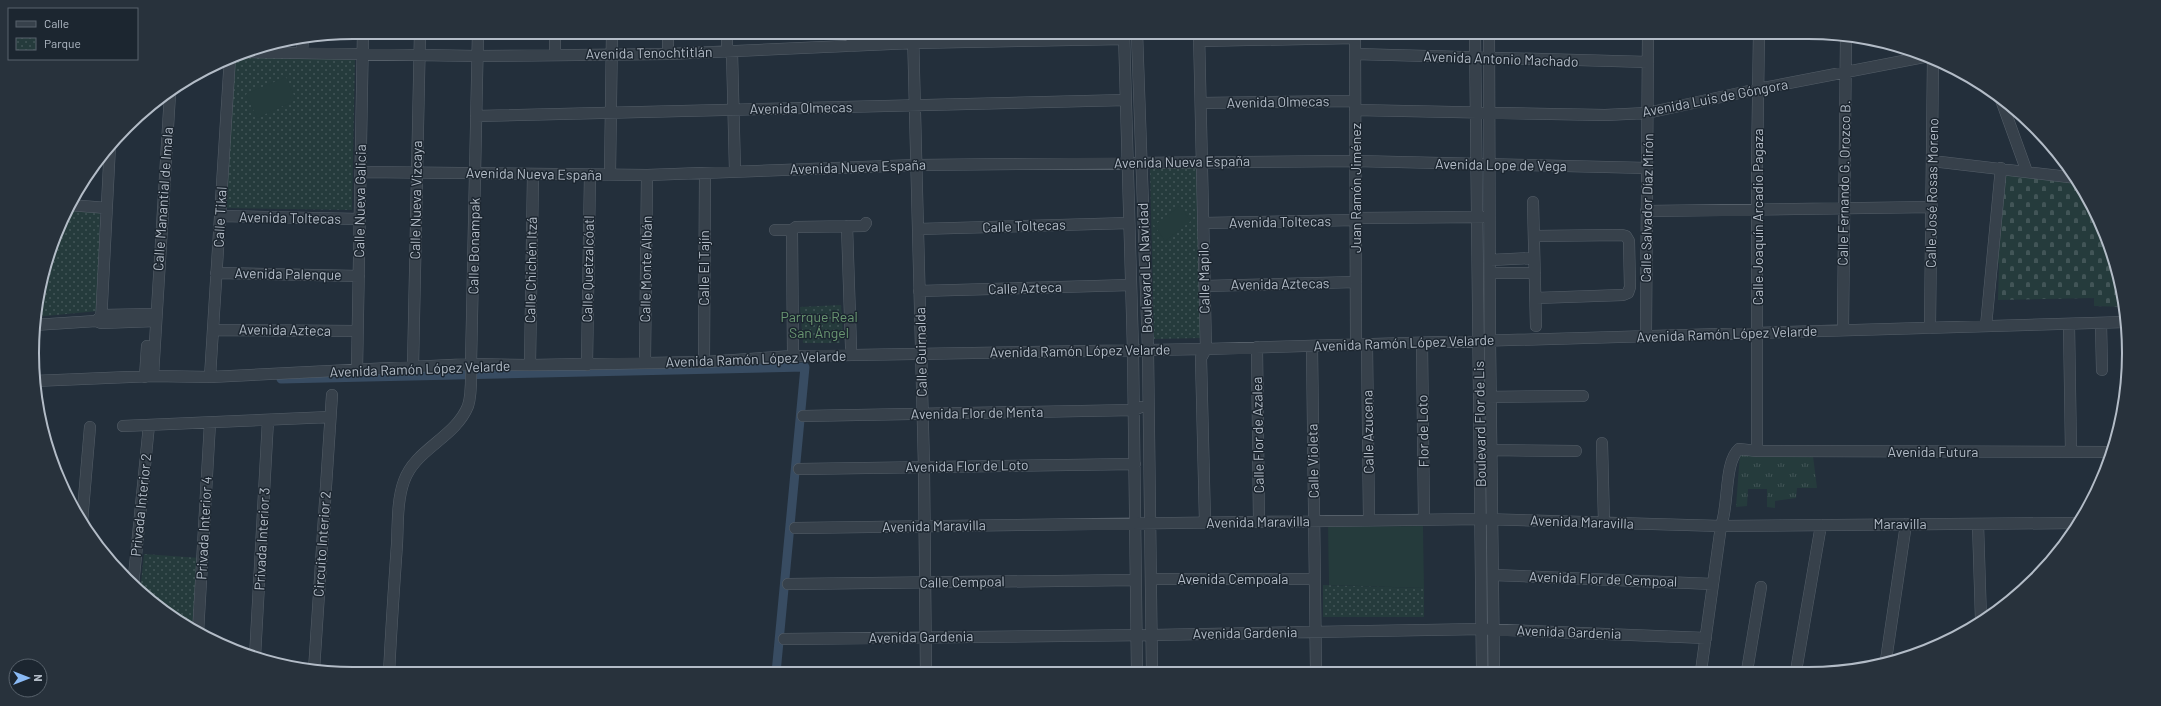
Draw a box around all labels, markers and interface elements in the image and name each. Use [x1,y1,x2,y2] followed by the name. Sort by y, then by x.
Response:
[8,8,138,60] legend
[44,16,69,30] text: Calle
[44,36,81,50] text: Parque
[585,43,712,62] street label: Avenida Tenochtitlán
[1423,47,1579,70] street label: Avenida Antonio Machado
[1641,75,1789,120] street label: Avenida Luis de Góngora
[1226,92,1330,111] street label: Avenida Olmecas
[749,98,853,117] street label: Avenida Olmecas
[1834,100,1853,266] street label: Calle Fernando G. Orozco B.
[1922,118,1941,268] street label: Calle José Rosas Moreno
[1347,123,1364,253] street label: Juan Ramón Jiménez
[149,126,176,271] street label: Calle Manantial de Imala
[1749,129,1766,305] street label: Calle Joaquín Arcadio Pagaza
[1637,133,1656,283] street label: Calle Salvador Díaz Mirón
[406,140,425,260] street label: Calle Nueva Vizcaya
[350,144,369,258] street label: Calle Nueva Galicia
[1114,152,1250,171] street label: Avenida Nueva España
[1435,155,1567,174] street label: Avenida Lope de Vega
[790,156,926,177] street label: Avenida Nueva España
[466,164,602,183] street label: Avenida Nueva España
[209,186,230,248] street label: Calle Tikal
[464,197,483,295] street label: Calle Bonampak
[1134,202,1155,334] street label: Boulevard La Navidad
[239,208,341,227] street label: Avenida Toltecas
[1229,212,1331,231] street label: Avenida Toltecas
[578,215,597,323] street label: Calle Quetzalcóatl
[636,216,655,322] street label: Calle Monte Albán
[982,216,1066,235] street label: Calle Toltecas
[521,217,540,323] street label: Calle Chichén Itzá
[695,230,712,306] street label: Calle El Tajín
[1194,242,1213,314] street label: Calle Mapilo
[234,264,342,283] street label: Avenida Palenque
[1230,274,1330,293] street label: Avenida Aztecas
[988,278,1062,297] street label: Calle Azteca
[911,307,930,397] street label: Calle Guirnalda
[780,308,858,341] park label: Parrque Real San Ángel
[239,320,331,339] street label: Avenida Azteca
[1636,322,1818,345] street label: Avenida Ramón López Velarde
[1313,331,1495,354] street label: Avenida Ramón López Velarde
[989,340,1171,361] street label: Avenida Ramón López Velarde
[665,347,847,370] street label: Avenida Ramón López Velarde
[329,357,511,380] street label: Avenida Ramón López Velarde
[1470,360,1489,487] street label: Boulevard Flor de Lis
[1248,377,1267,493] street label: Calle Flor de Azalea
[1358,390,1377,474] street label: Calle Azucena
[1413,395,1432,467] street label: Flor de Loto
[911,403,1043,422] street label: Avenida Flor de Menta
[1303,424,1322,498] street label: Calle Violeta
[1888,443,1978,460] street label: Avenida Futura
[127,453,154,557] street label: Privada Interior 2
[905,456,1029,475] street label: Avenida Flor de Loto
[192,476,215,580] street label: Privada Interior 4
[250,487,273,591] street label: Privada Interior 3
[309,491,334,597] street label: Circuito Interior 2
[1530,511,1634,532] street label: Avenida Maravilla
[1206,512,1310,531] street label: Avenida Maravilla
[1873,515,1927,532] street label: Maravilla
[882,516,986,535] street label: Avenida Maravilla
[1529,567,1678,590] street label: Avenida Flor de Cempoal
[1177,570,1289,587] street label: Avenida Cempoala
[919,572,1005,591] street label: Calle Cempoal
[1516,621,1622,642] street label: Avenida Gardenia
[1192,623,1297,642] street label: Avenida Gardenia
[868,627,973,646] street label: Avenida Gardenia
[8,658,48,698] north arrow
[32,674,45,682] text: N

